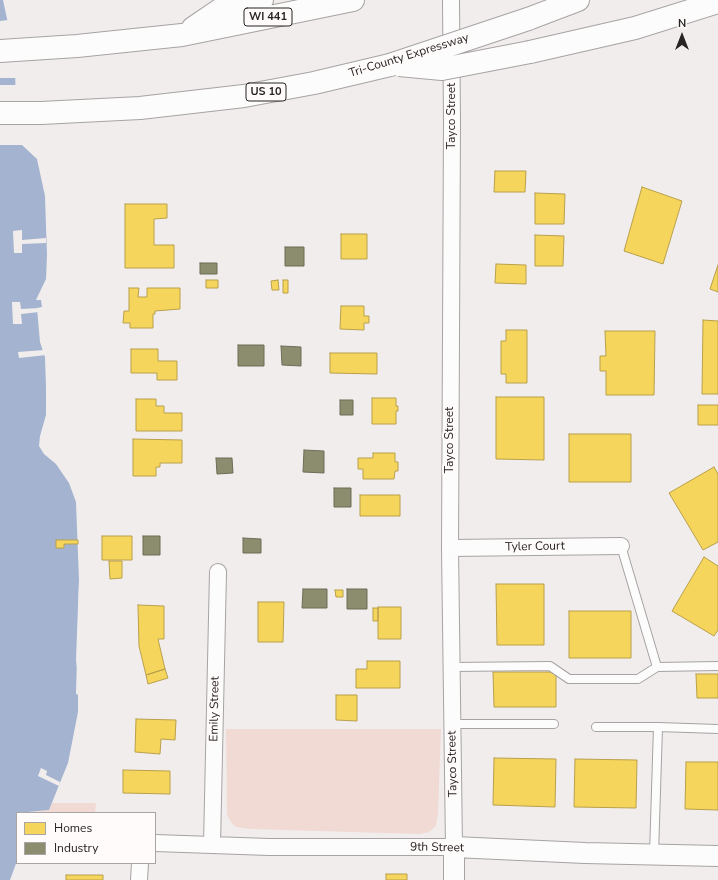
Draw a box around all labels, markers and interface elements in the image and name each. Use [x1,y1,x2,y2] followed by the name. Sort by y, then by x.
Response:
[244,8,292,26] road number: WI 441
[662,16,702,56] north arrow
[678,16,686,31] text: N
[347,31,471,81] street label: Tri-County Expressway
[246,83,286,101] road number: US 10
[445,83,459,149] street label: Tayco Street
[443,407,457,473] street label: Tayco Street
[505,539,565,555] street label: Tyler Court
[207,676,223,742] street label: Emily Street
[445,731,461,797] street label: Tayco Street
[16,812,156,864] legend
[54,820,92,836] text: Homes
[54,840,98,856] text: Industry
[410,840,464,856] street label: 9th Street

